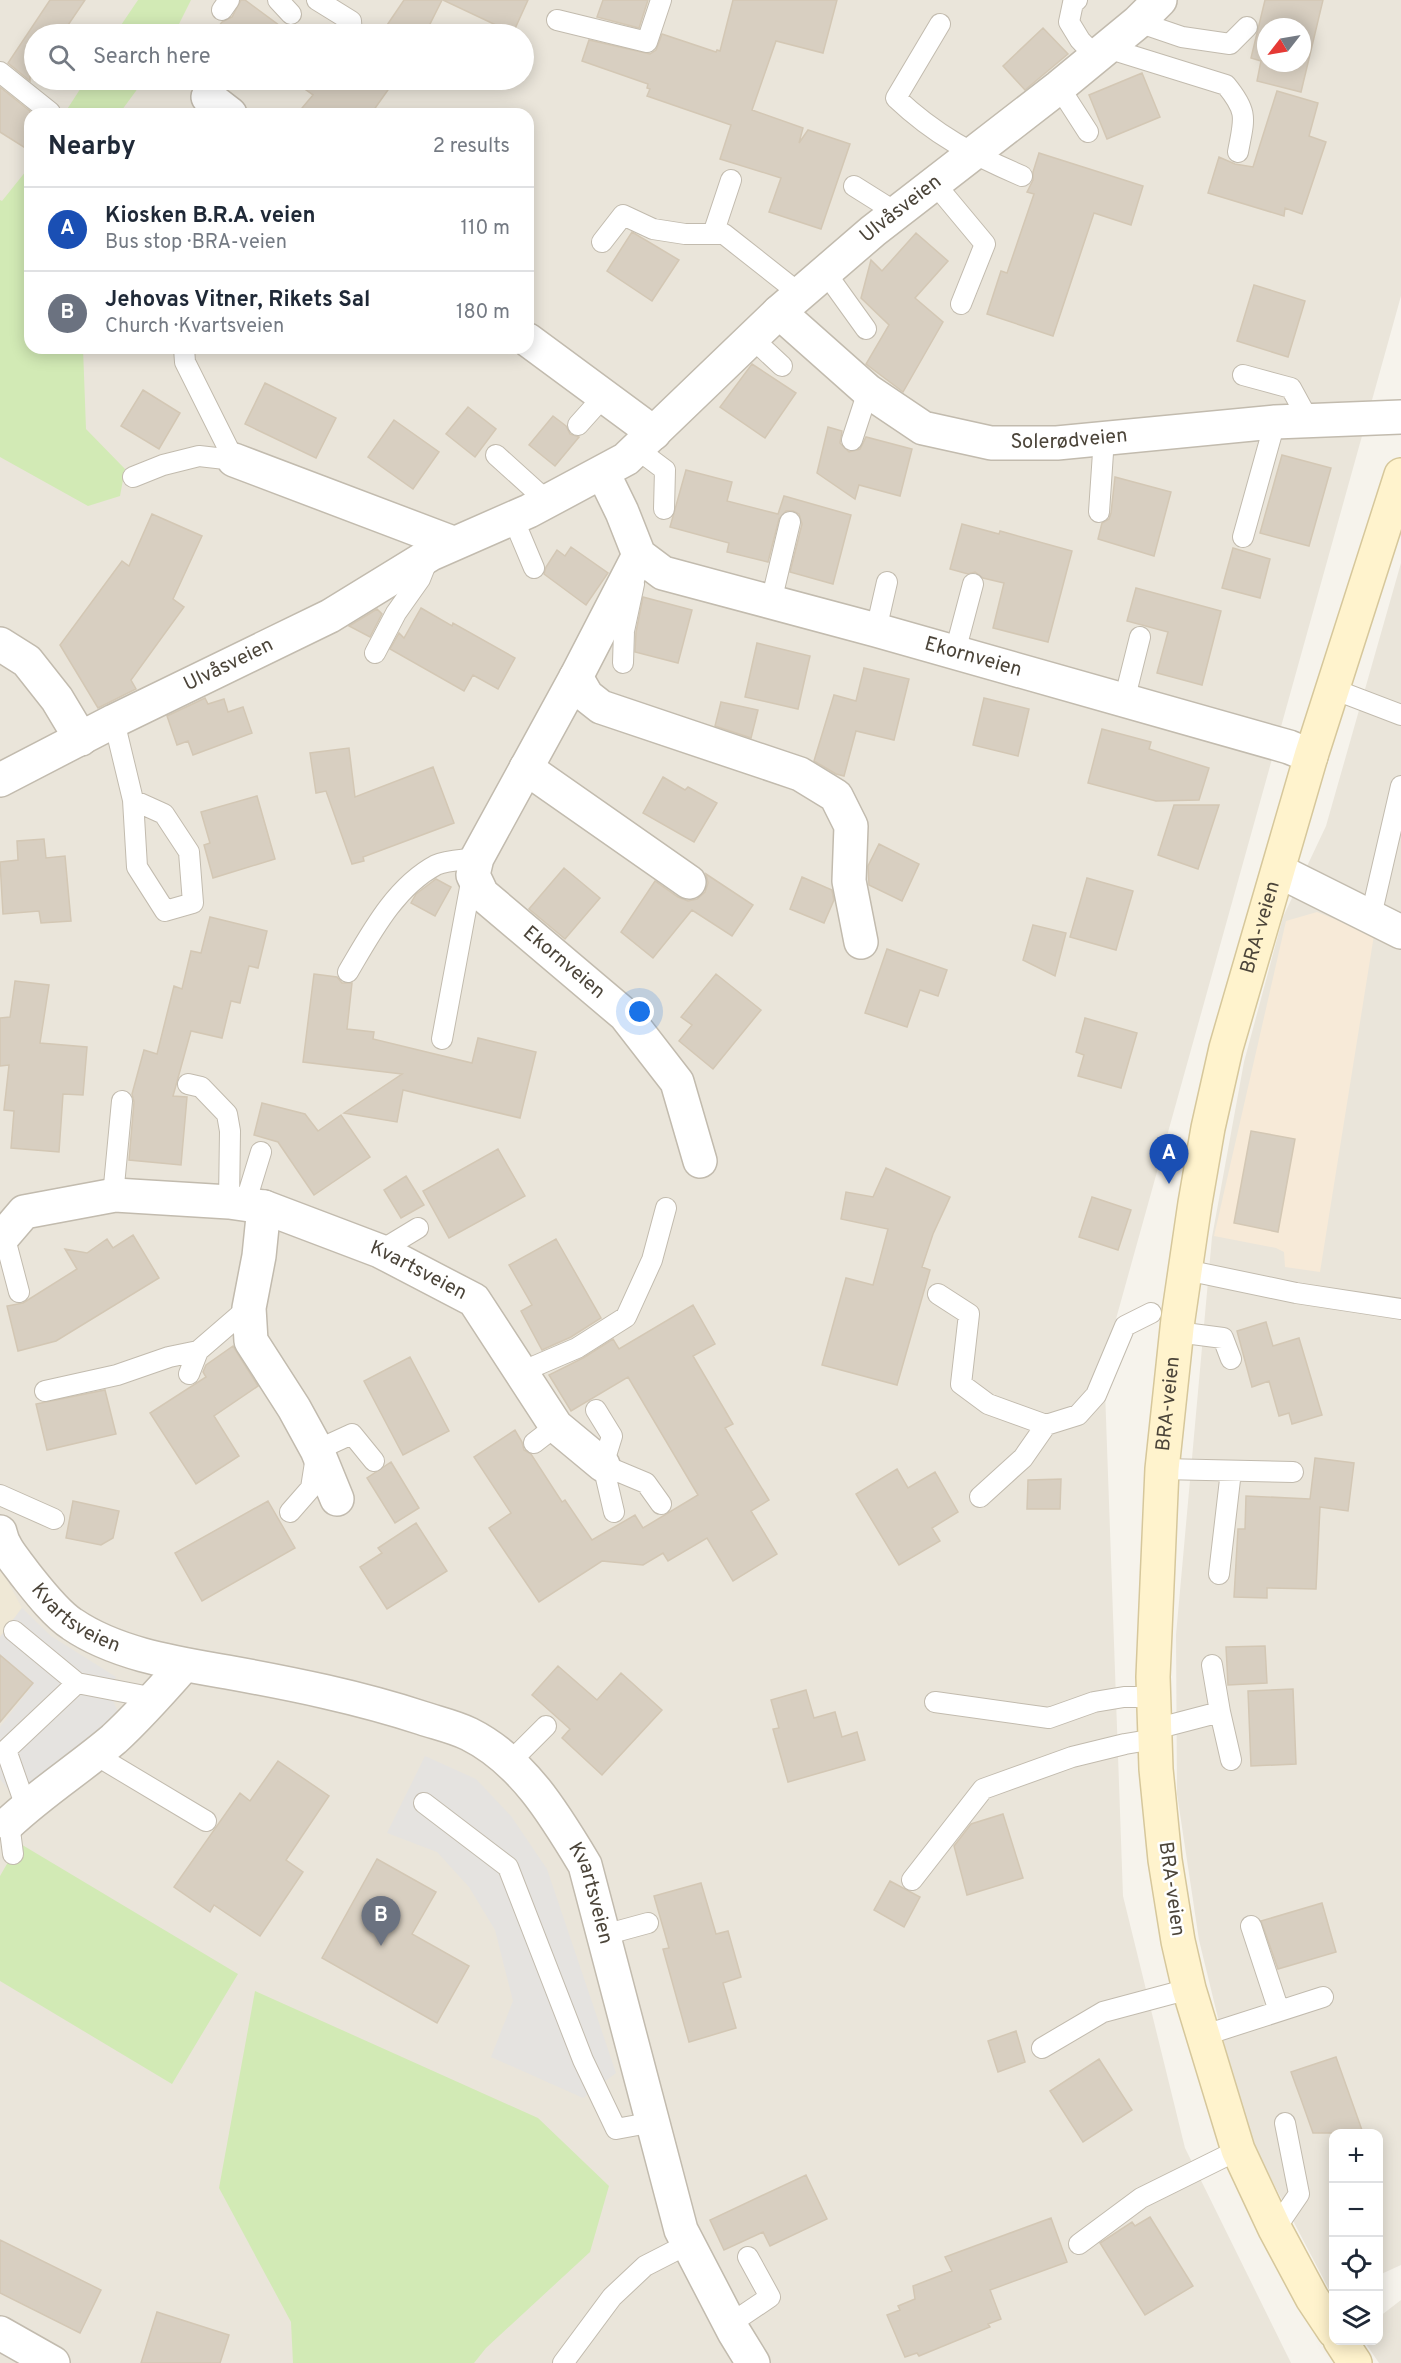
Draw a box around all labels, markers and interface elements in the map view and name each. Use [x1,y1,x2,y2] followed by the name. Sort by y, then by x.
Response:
[1257,18,1311,72] north arrow
[24,24,534,90] search box
[45,41,78,74] icon: search
[93,44,211,71] text: Search here
[48,131,136,164] text: Nearby
[433,134,510,160] text: 2 results
[855,169,947,249] street label: Ulvåsveien
[105,203,316,230] text: Kiosken B.R.A. veien
[60,216,75,242] text: A
[461,216,510,242] text: 110 m
[105,230,287,256] text: Bus stop · BRA-veien
[105,287,370,314] text: Jehovas Vitner, Rikets Sal
[61,300,74,326] text: B
[456,300,510,326] text: 180 m
[105,314,284,340] text: Church · Kvartsveien
[1010,423,1129,456] street label: Solerødveien
[921,631,1025,684] street label: Ekornveien
[180,632,278,698] street label: Ulvåsveien
[1235,878,1287,977] street label: BRA-veien
[517,921,610,1005] street label: Ekornveien
[625,997,654,1026] your location
[1150,1134,1188,1184] pin: A
[366,1235,471,1307] street label: Kvartsveien
[1151,1355,1187,1453] street label: BRA-veien
[25,1578,124,1660] street label: Kvartsveien
[561,1838,618,1947] street label: Kvartsveien
[1151,1840,1191,1938] street label: BRA-veien
[362,1896,400,1946] pin: B
[1329,2129,1383,2345] map controls
[1329,2129,1383,2183] button: +
[1329,2183,1383,2237] button: −
[1329,2237,1383,2291] button: locate
[1329,2291,1383,2345] button: layers

